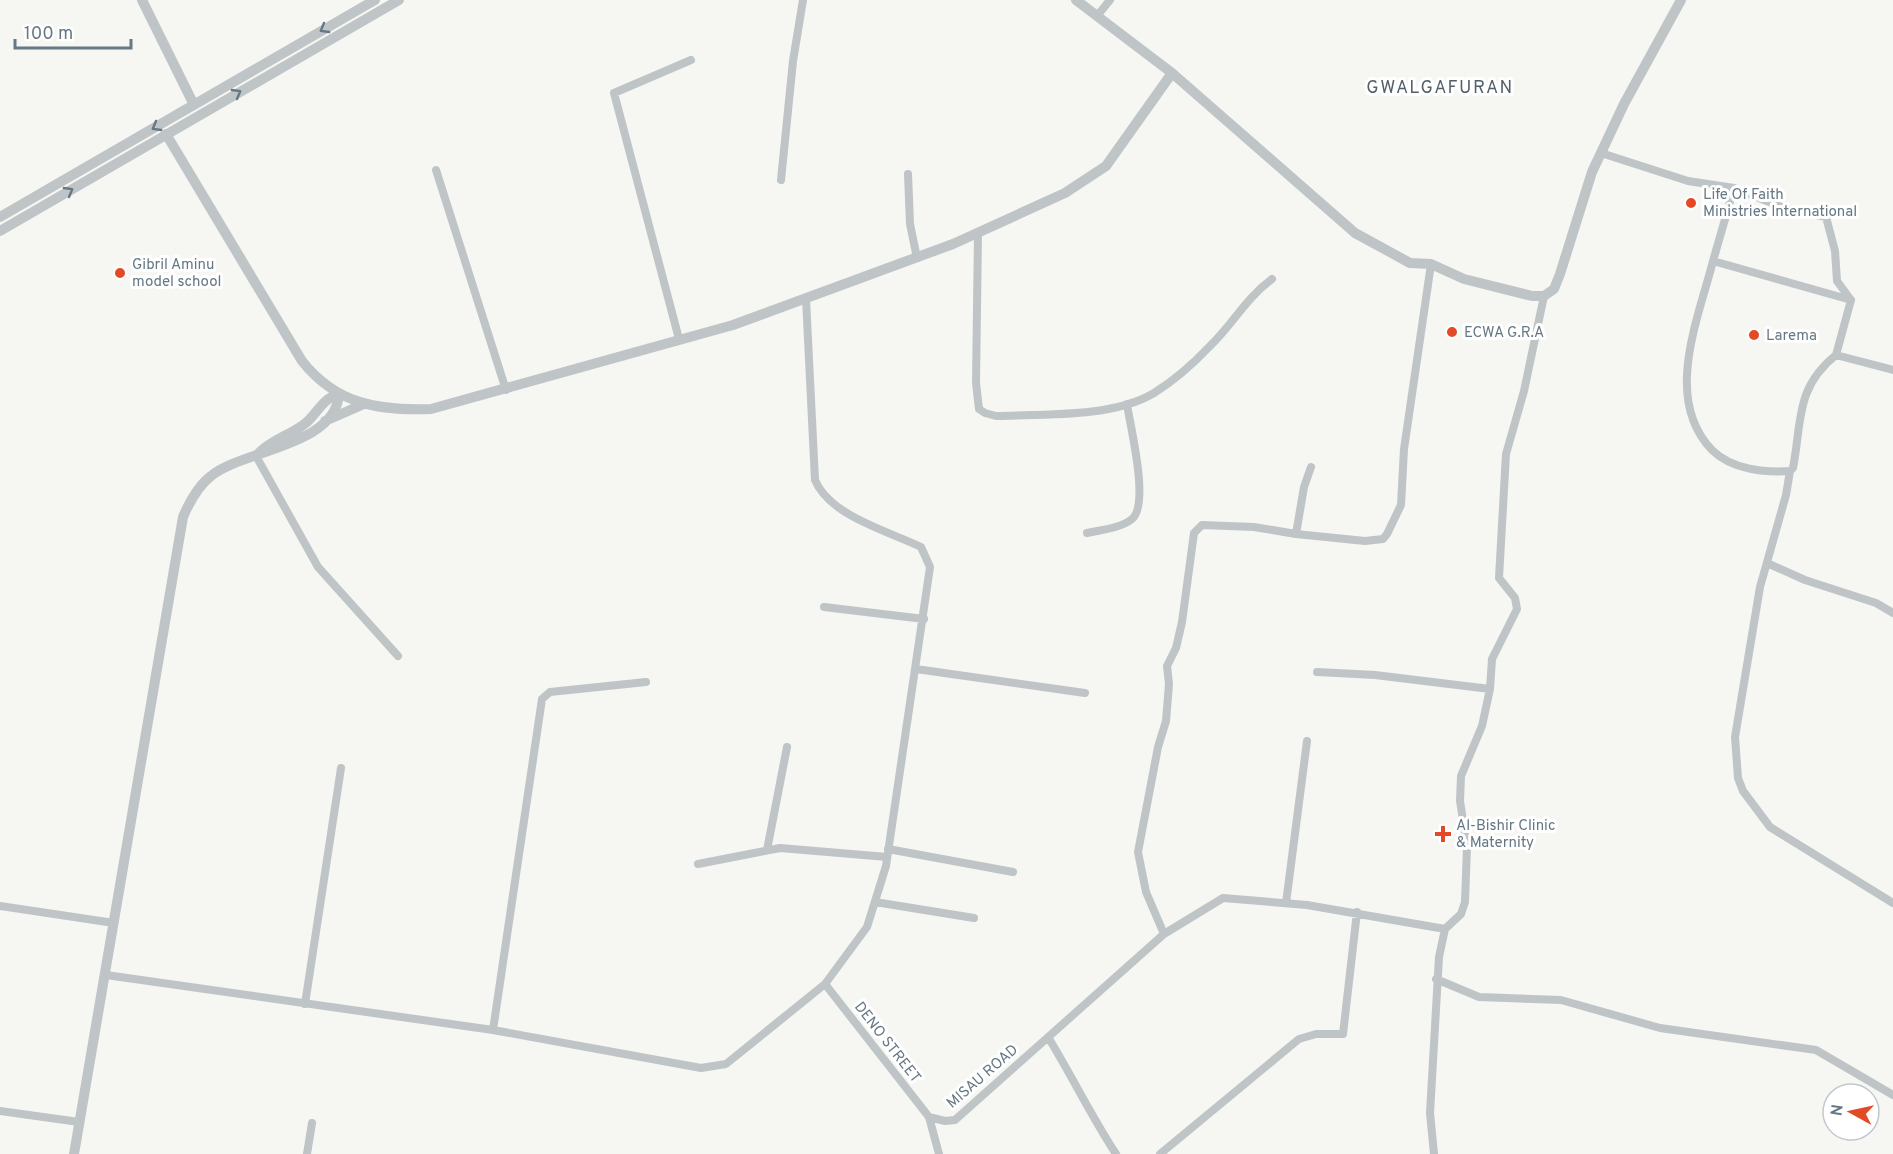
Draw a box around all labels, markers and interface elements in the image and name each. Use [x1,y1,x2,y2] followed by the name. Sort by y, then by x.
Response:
[15,12,130,50] scale bar
[320,22,330,33] one-way arrow
[24,23,73,46] text: 100 m
[1366,77,1514,100] district label: GWALGAFURAN
[231,88,241,100] one-way arrow
[151,120,162,132] one-way arrow
[1703,186,1857,222] place label: Life Of Faith Ministries International
[63,187,73,198] one-way arrow
[1684,196,1698,210] marker: Life Of Faith Ministries International
[132,256,221,292] place label: Gibril Aminu model school
[113,266,127,280] marker: Gibril Aminu model school
[1464,324,1544,343] place label: ECWA G.R.A
[1445,325,1459,339] marker: ECWA G.R.A
[1766,327,1817,346] place label: Larema
[1747,328,1761,342] marker: Larema
[1456,817,1555,853] place label: Al-Bishir Clinic & Maternity
[1434,825,1452,843] marker: Al-Bishir Clinic & Maternity
[849,998,924,1087] street label: DENO STREET
[943,1041,1023,1113] street label: MISAU ROAD
[1821,1082,1881,1142] north arrow
[1827,1103,1849,1117] text: N

